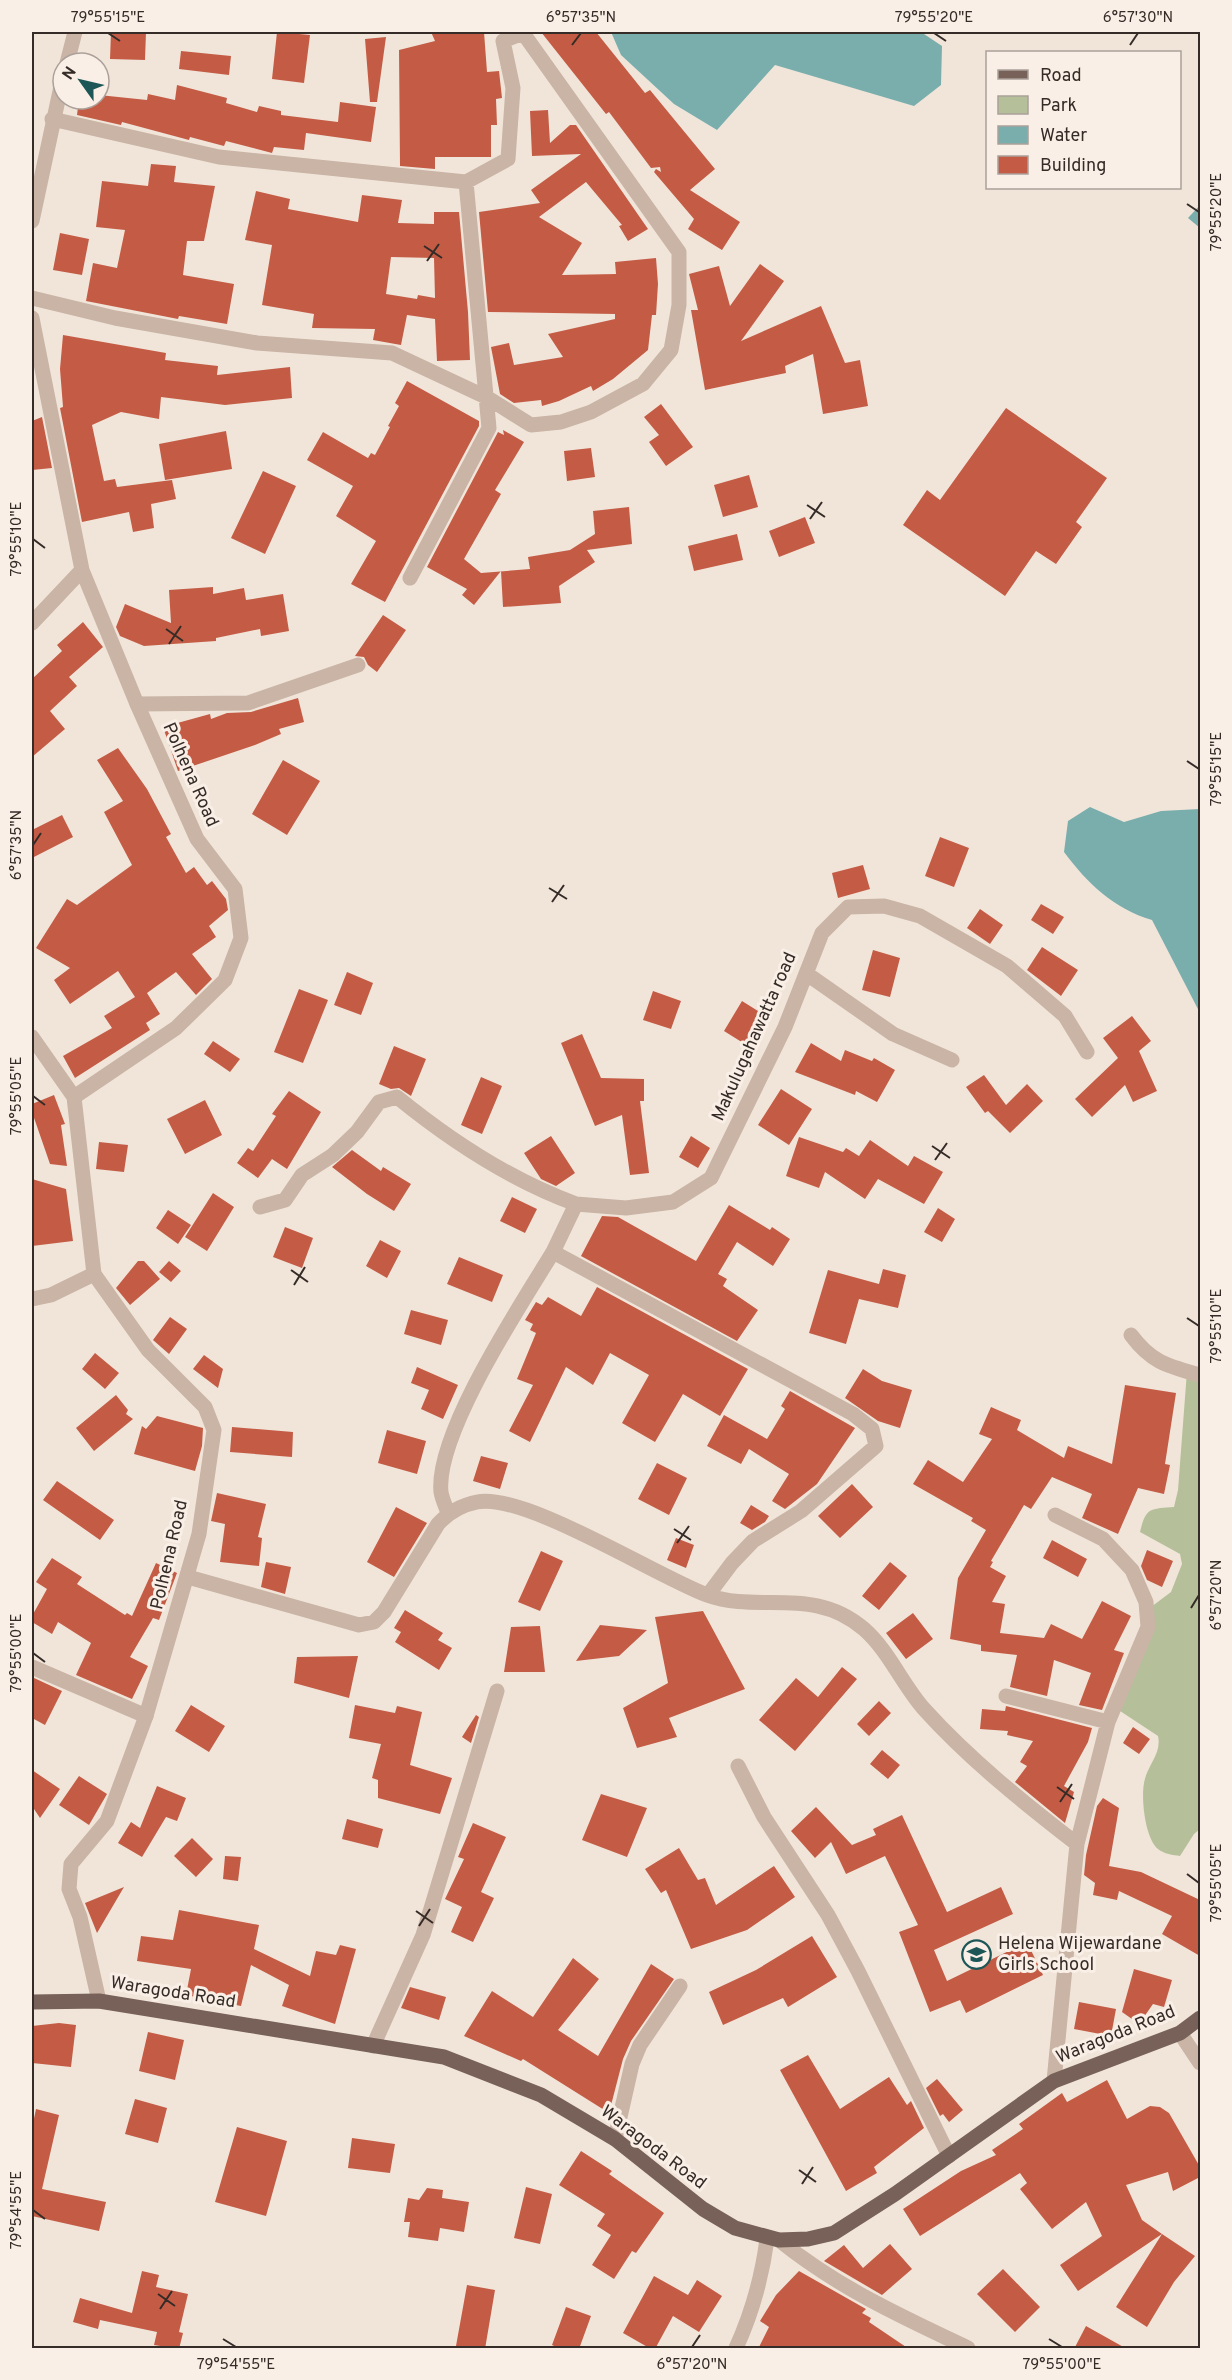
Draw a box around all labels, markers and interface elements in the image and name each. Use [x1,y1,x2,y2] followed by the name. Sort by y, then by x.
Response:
[71,9,145,28] text: 79°55'15"E
[546,9,616,28] text: 6°57'35"N
[895,9,973,28] text: 79°55'20"E
[1103,9,1173,28] text: 6°57'30"N
[51,51,111,111] north arrow
[986,51,1181,189] legend
[59,63,82,84] text: N
[1040,65,1082,88] text: Road
[1040,95,1077,118] text: Park
[1040,125,1087,148] text: Water
[1040,155,1106,178] text: Building
[1208,173,1227,251] text: 79°55'20"E
[8,501,27,577] text: 79°55'10"E
[157,719,223,831] street label: Polhena Road
[1208,732,1227,806] text: 79°55'15"E
[8,810,27,880] text: 6°57'35"N
[707,949,803,1125] street label: Makulugahawatta road
[8,1057,27,1135] text: 79°55'05"E
[1208,1288,1227,1364] text: 79°55'10"E
[146,1498,194,1612] street label: Polhena Road
[1208,1560,1227,1630] text: 6°57'20"N
[8,1614,27,1692] text: 79°55'00"E
[1208,1844,1227,1922] text: 79°55'05"E
[998,1933,1162,1977] place label: Helena Wijewardane Girls School
[961,1938,993,1970] school or university icon: Helena Wijewardane Girls School
[109,1972,237,2014] street label: Waragoda Road
[1053,2001,1179,2069] street label: Waragoda Road
[596,2101,710,2195] street label: Waragoda Road
[8,2171,27,2249] text: 79°54'55"E
[197,2356,275,2375] text: 79°54'55"E
[657,2356,727,2375] text: 6°57'20"N
[1023,2356,1101,2375] text: 79°55'00"E

